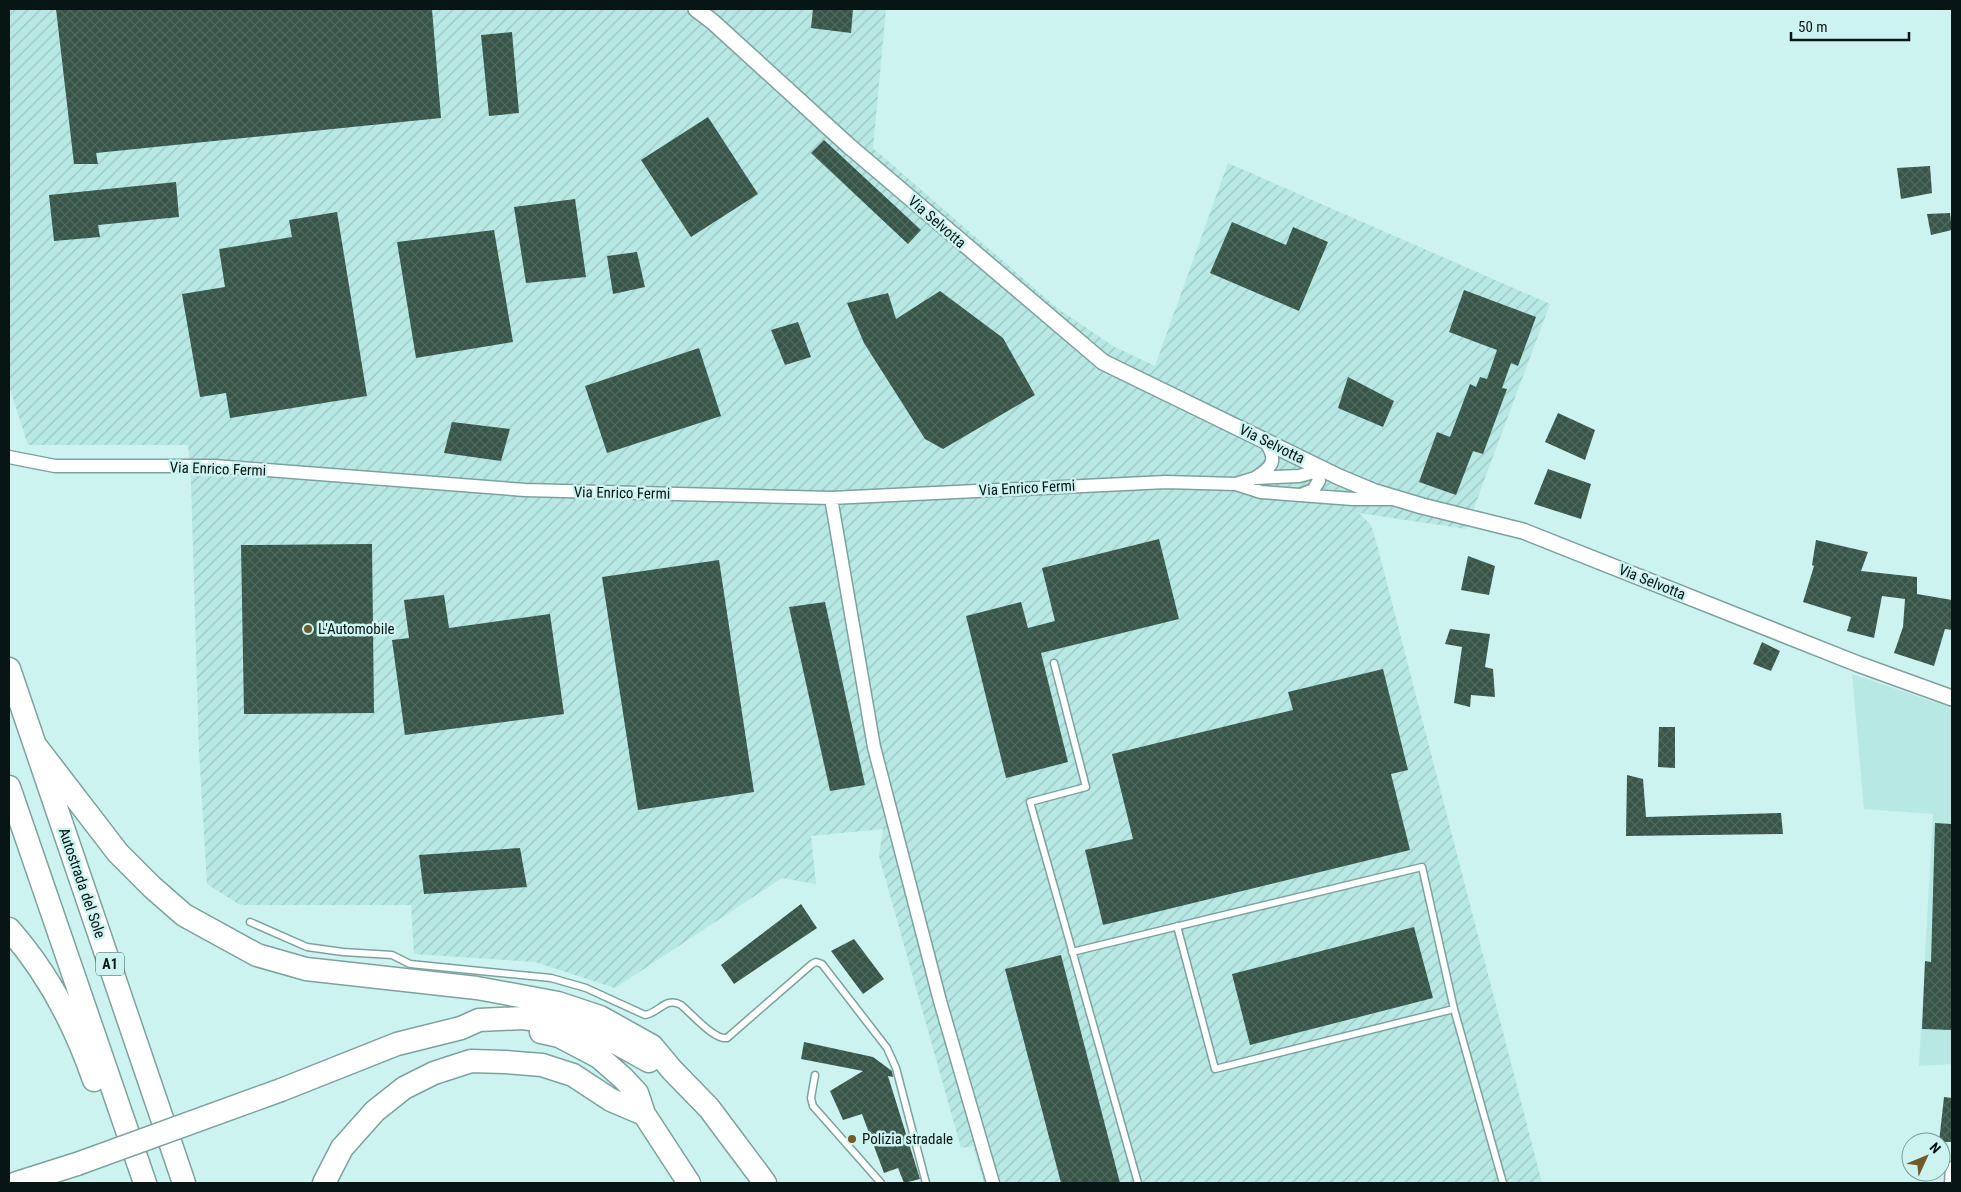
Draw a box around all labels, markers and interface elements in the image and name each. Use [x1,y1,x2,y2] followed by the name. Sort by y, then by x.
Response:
[1791,10,1908,42] scale bar
[1798,18,1828,36] text: 50 m
[904,192,970,252] street label: Via Selvotta
[1236,420,1308,468] street label: Via Selvotta
[169,458,267,480] street label: Via Enrico Fermi
[978,476,1076,500] street label: Via Enrico Fermi
[574,483,670,503] street label: Via Enrico Fermi
[1616,560,1688,604] street label: Via Selvotta
[318,620,395,638] place label: L'Automobile
[302,623,314,635] marker: L'Automobile
[55,825,109,941] street label: Autostrada del Sole
[96,952,124,976] road number: A1
[862,1130,953,1148] place label: Polizia stradale
[1901,1132,1951,1182] north arrow
[846,1133,858,1145] marker: Polizia stradale
[1927,1139,1944,1157] text: N

